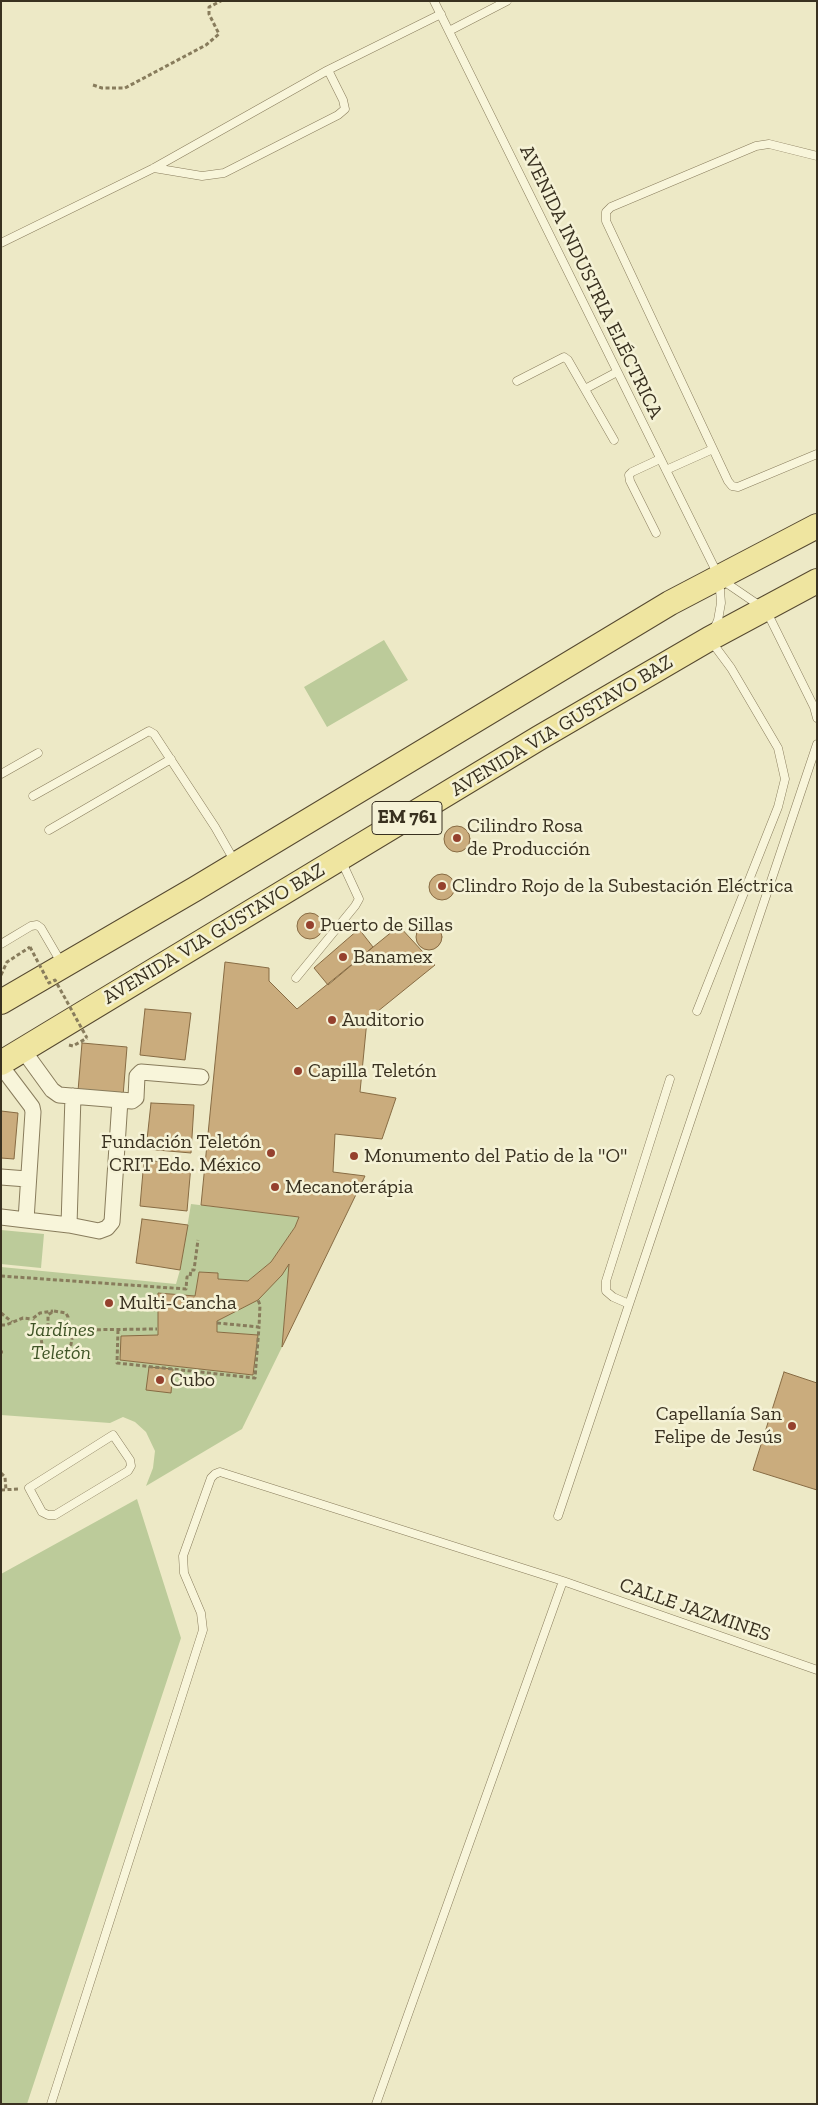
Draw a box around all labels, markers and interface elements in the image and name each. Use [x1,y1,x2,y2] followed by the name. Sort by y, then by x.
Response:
[514,141,668,423] street label: AVENIDA INDUSTRIA ELÉCTRICA
[447,650,677,802] street label: AVENIDA VIA GUSTAVO BAZ
[372,801,442,834] road number: EM 761
[467,814,590,861] place label: Cilindro Rosa de Producción
[451,832,463,844] marker: Cilindro Rosa de Producción
[99,858,329,1010] street label: AVENIDA VIA GUSTAVO BAZ
[452,874,793,898] place label: Clindro Rojo de la Subestación Eléctrica
[436,880,448,892] marker: Clindro Rojo de la Subestación Eléctrica
[320,913,453,937] place label: Puerto de Sillas
[304,919,316,931] marker: Puerto de Sillas
[353,945,433,969] place label: Banamex
[337,951,349,963] marker: Banamex
[342,1008,424,1032] place label: Auditorio
[326,1014,338,1026] marker: Auditorio
[308,1059,436,1083] place label: Capilla Teletón
[292,1065,304,1077] marker: Capilla Teletón
[101,1130,261,1177] place label: Fundación Teletón CRIT Edo. México
[364,1144,627,1168] place label: Monumento del Patio de la "O"
[265,1147,277,1159] marker: Fundación Teletón CRIT Edo. México
[348,1150,360,1162] marker: Monumento del Patio de la "O"
[285,1175,413,1199] place label: Mecanoterápia
[269,1181,281,1193] marker: Mecanoterápia
[119,1291,237,1315] place label: Multi-Cancha
[103,1297,115,1309] marker: Multi-Cancha
[27,1318,95,1365] park label: Jardínes Teletón
[170,1368,215,1392] place label: Cubo
[154,1374,166,1386] marker: Cubo
[654,1402,782,1449] place label: Capellanía San Felipe de Jesús
[786,1420,798,1432] marker: Capellanía San Felipe de Jesús
[616,1573,774,1647] street label: CALLE JAZMINES

